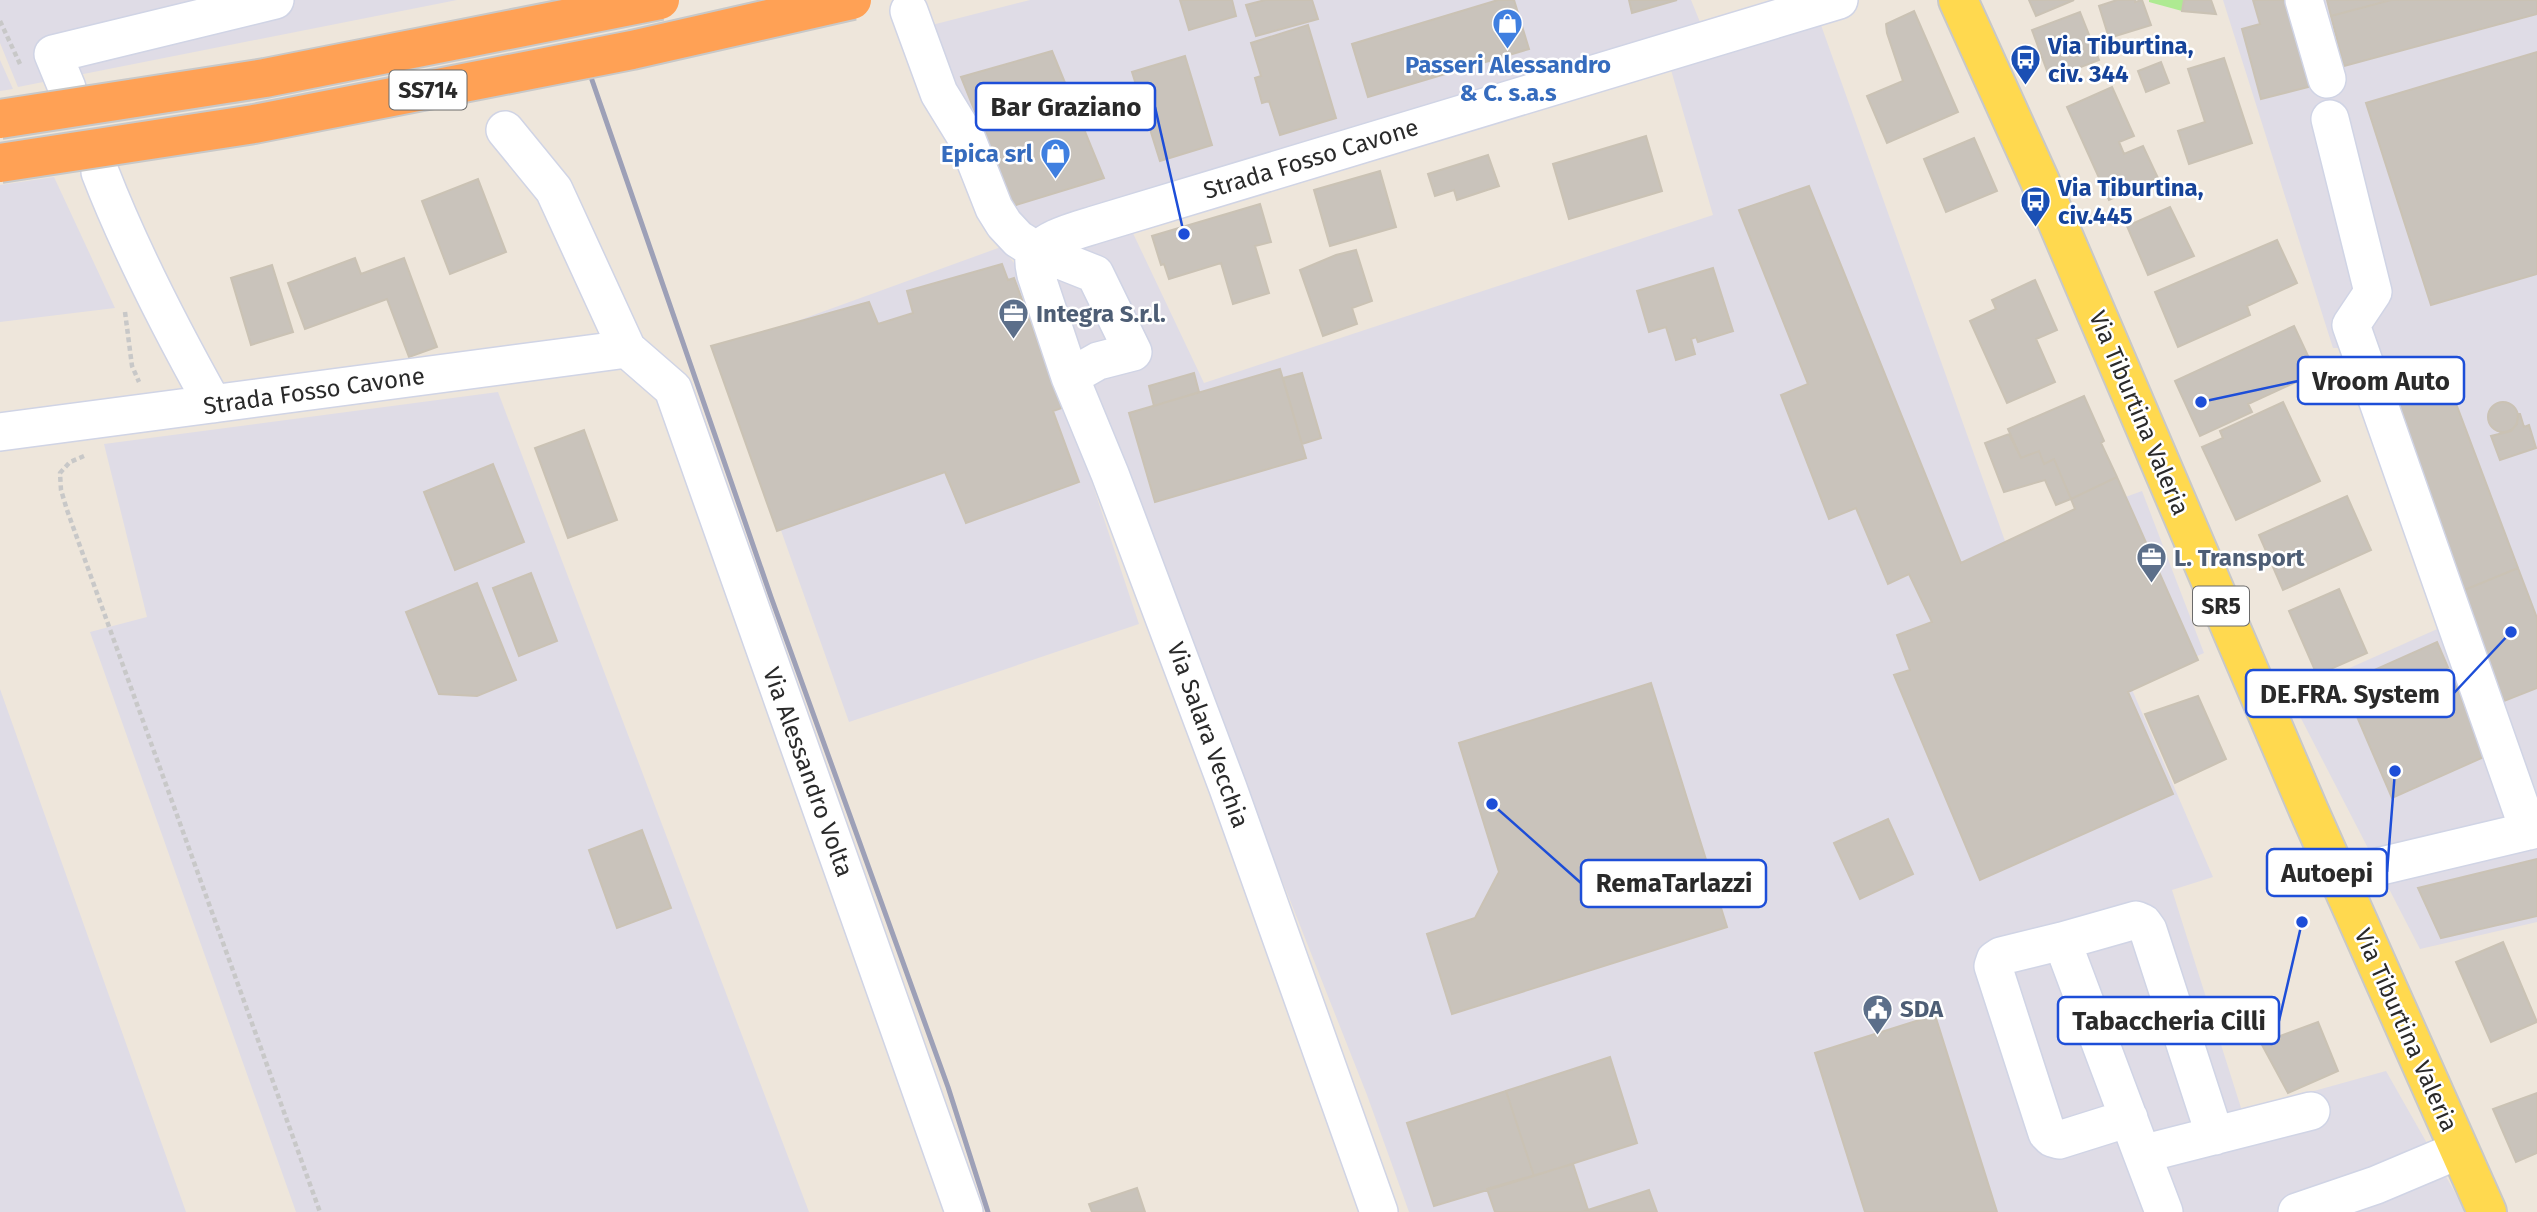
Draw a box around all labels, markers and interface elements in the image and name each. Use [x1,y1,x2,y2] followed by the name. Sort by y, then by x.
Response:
[1491,6,1525,50] shop icon: Passeri Alessandro & C. s.a.s
[2047,32,2194,88] place label: Via Tiburtina, civ. 344
[2008,43,2042,87] bus stop icon: Via Tiburtina, civ. 344
[1405,51,1611,107] place label: Passeri Alessandro & C. s.a.s
[390,71,466,110] road number: SS714
[976,83,1155,130] callout: Bar Graziano
[990,92,1142,123] text: Bar Graziano
[1200,113,1422,205] street label: Strada Fosso Cavone
[1039,137,1073,181] shop icon: Epica srl
[941,140,1034,168] place label: Epica srl
[2057,174,2204,230] place label: Via Tiburtina, civ.445
[2018,185,2052,229] bus stop icon: Via Tiburtina, civ.445
[996,297,1030,341] office icon: Integra S.r.l.
[1036,300,1166,328] place label: Integra S.r.l.
[2083,307,2195,519] street label: Via Tiburtina Valeria
[2298,357,2464,404] callout: Vroom Auto
[201,362,427,420] street label: Strada Fosso Cavone
[2311,366,2450,397] text: Vroom Auto
[2134,541,2168,585] office icon: L. Transport
[2174,544,2305,572] place label: L. Transport
[2193,586,2249,626] road number: SR5
[1161,638,1255,832] street label: Via Salara Vecchia
[757,663,859,881] street label: Via Alessandro Volta
[2246,670,2454,717] callout: DE.FRA. System
[2260,679,2440,710] text: DE.FRA. System
[2267,849,2387,896] callout: Autoepi
[2280,858,2373,889] text: Autoepi
[1581,860,1766,907] callout: RemaTarlazzi
[1596,868,1752,899] text: RemaTarlazzi
[2349,924,2463,1136] street label: Via Tiburtina Valeria
[1860,992,1894,1036] public building icon: SDA
[1900,995,1944,1023] place label: SDA
[2058,997,2279,1044] callout: Tabaccheria Cilli
[2072,1006,2266,1037] text: Tabaccheria Cilli

